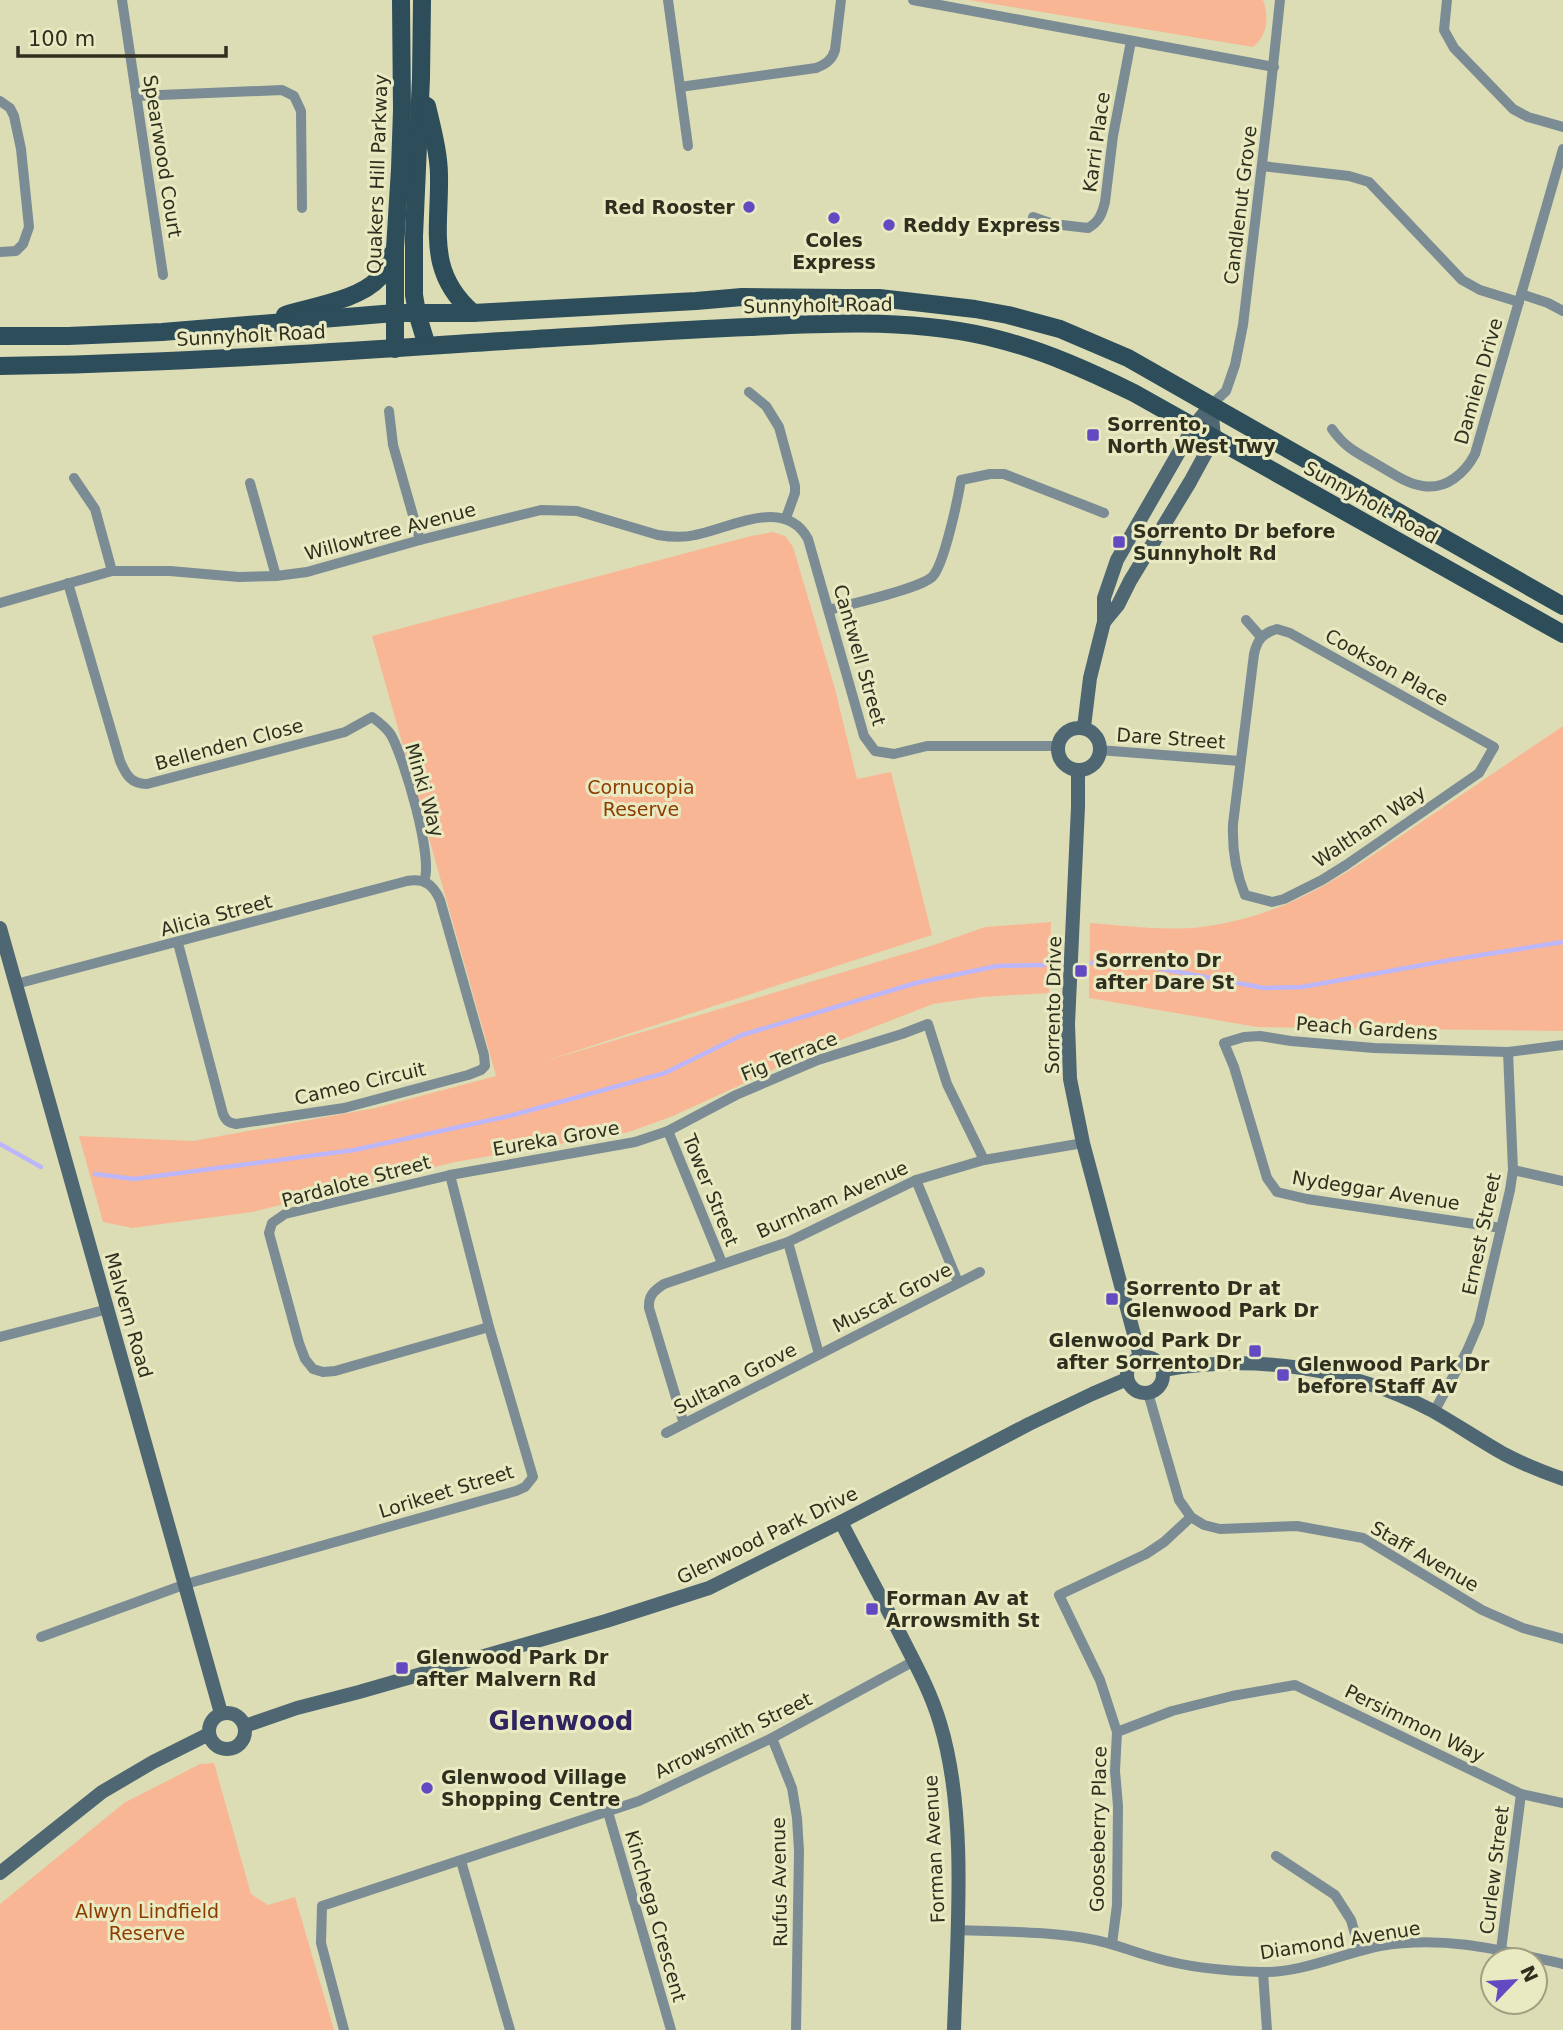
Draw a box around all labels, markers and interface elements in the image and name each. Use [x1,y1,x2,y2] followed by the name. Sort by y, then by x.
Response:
[18,14,226,58] scale bar
[28,27,95,51] text: 100 m
[139,73,187,239] street label: Spearwood Court
[363,74,391,274] street label: Quakers Hill Parkway
[1078,91,1114,193] street label: Karri Place
[1219,124,1261,286] street label: Candlenut Grove
[604,196,736,218] place label: Red Rooster
[741,199,757,215] marker: Red Rooster
[826,210,842,226] marker: Coles Express
[903,214,1060,236] place label: Reddy Express
[881,217,897,233] marker: Reddy Express
[792,229,876,273] place label: Coles Express
[743,293,893,317] street label: Sunnyholt Road
[1449,315,1507,447] street label: Damien Drive
[176,320,326,350] street label: Sunnyholt Road
[1107,413,1276,457] place label: Sorrento, North West Twy
[1085,427,1101,443] marker: Sorrento, North West Twy
[1300,456,1442,548] street label: Sunnyholt Road
[302,498,478,564] street label: Willowtree Avenue
[1133,520,1335,564] place label: Sorrento Dr before Sunnyholt Rd
[1111,534,1127,550] marker: Sorrento Dr before Sunnyholt Rd
[829,582,891,728] street label: Cantwell Street
[1321,624,1453,710] street label: Cookson Place
[152,714,306,774] street label: Bellenden Close
[1116,723,1226,753] street label: Dare Street
[401,741,449,839] street label: Minki Way
[587,776,695,820] park label: Cornucopia Reserve
[1309,780,1429,872] street label: Waltham Way
[158,890,274,940] street label: Alicia Street
[1041,936,1065,1074] street label: Sorrento Drive
[1095,949,1234,993] place label: Sorrento Dr after Dare St
[1073,963,1089,979] marker: Sorrento Dr after Dare St
[1295,1012,1439,1044] street label: Peach Gardens
[738,1027,840,1085] street label: Fig Terrace
[292,1057,428,1109] street label: Cameo Circuit
[491,1116,621,1160] street label: Eureka Grove
[678,1130,743,1249] street label: Tower Street
[279,1151,433,1211] street label: Pardalote Street
[753,1156,911,1242] street label: Burnham Avenue
[1291,1166,1461,1214] street label: Nydeggar Avenue
[1457,1171,1505,1297] street label: Ernest Street
[101,1250,157,1380] street label: Malvern Road
[829,1258,955,1336] street label: Muscat Grove
[1126,1277,1319,1321] place label: Sorrento Dr at Glenwood Park Dr
[1104,1291,1120,1307] marker: Sorrento Dr at Glenwood Park Dr
[1049,1329,1242,1373] place label: Glenwood Park Dr after Sorrento Dr
[670,1338,800,1418] street label: Sultana Grove
[1247,1343,1263,1359] marker: Glenwood Park Dr after Sorrento Dr
[1297,1353,1490,1397] place label: Glenwood Park Dr before Staff Av
[1275,1367,1291,1383] marker: Glenwood Park Dr before Staff Av
[376,1460,516,1522] street label: Lorikeet Street
[673,1482,861,1588] street label: Glenwood Park Drive
[1367,1516,1483,1596] street label: Staff Avenue
[886,1587,1040,1631] place label: Forman Av at Arrowsmith St
[864,1601,880,1617] marker: Forman Av at Arrowsmith St
[416,1646,609,1690] place label: Glenwood Park Dr after Malvern Rd
[394,1660,410,1676] marker: Glenwood Park Dr after Malvern Rd
[1342,1680,1488,1766] street label: Persimmon Way
[651,1687,815,1783] street label: Arrowsmith Street
[489,1706,633,1736] district label: Glenwood
[1086,1746,1110,1912] street label: Gooseberry Place
[441,1766,627,1810] place label: Glenwood Village Shopping Centre
[919,1774,949,1924] street label: Forman Avenue
[419,1780,435,1796] marker: Glenwood Village Shopping Centre
[1475,1804,1513,1936] street label: Curlew Street
[767,1817,791,1947] street label: Rufus Avenue
[621,1828,691,2004] street label: Kinchega Crescent
[75,1900,219,1944] park label: Alwyn Lindfield Reserve
[1258,1916,1422,1964] street label: Diamond Avenue
[1479,1946,1549,2016] north arrow
[1516,1962,1543,1986] text: N

